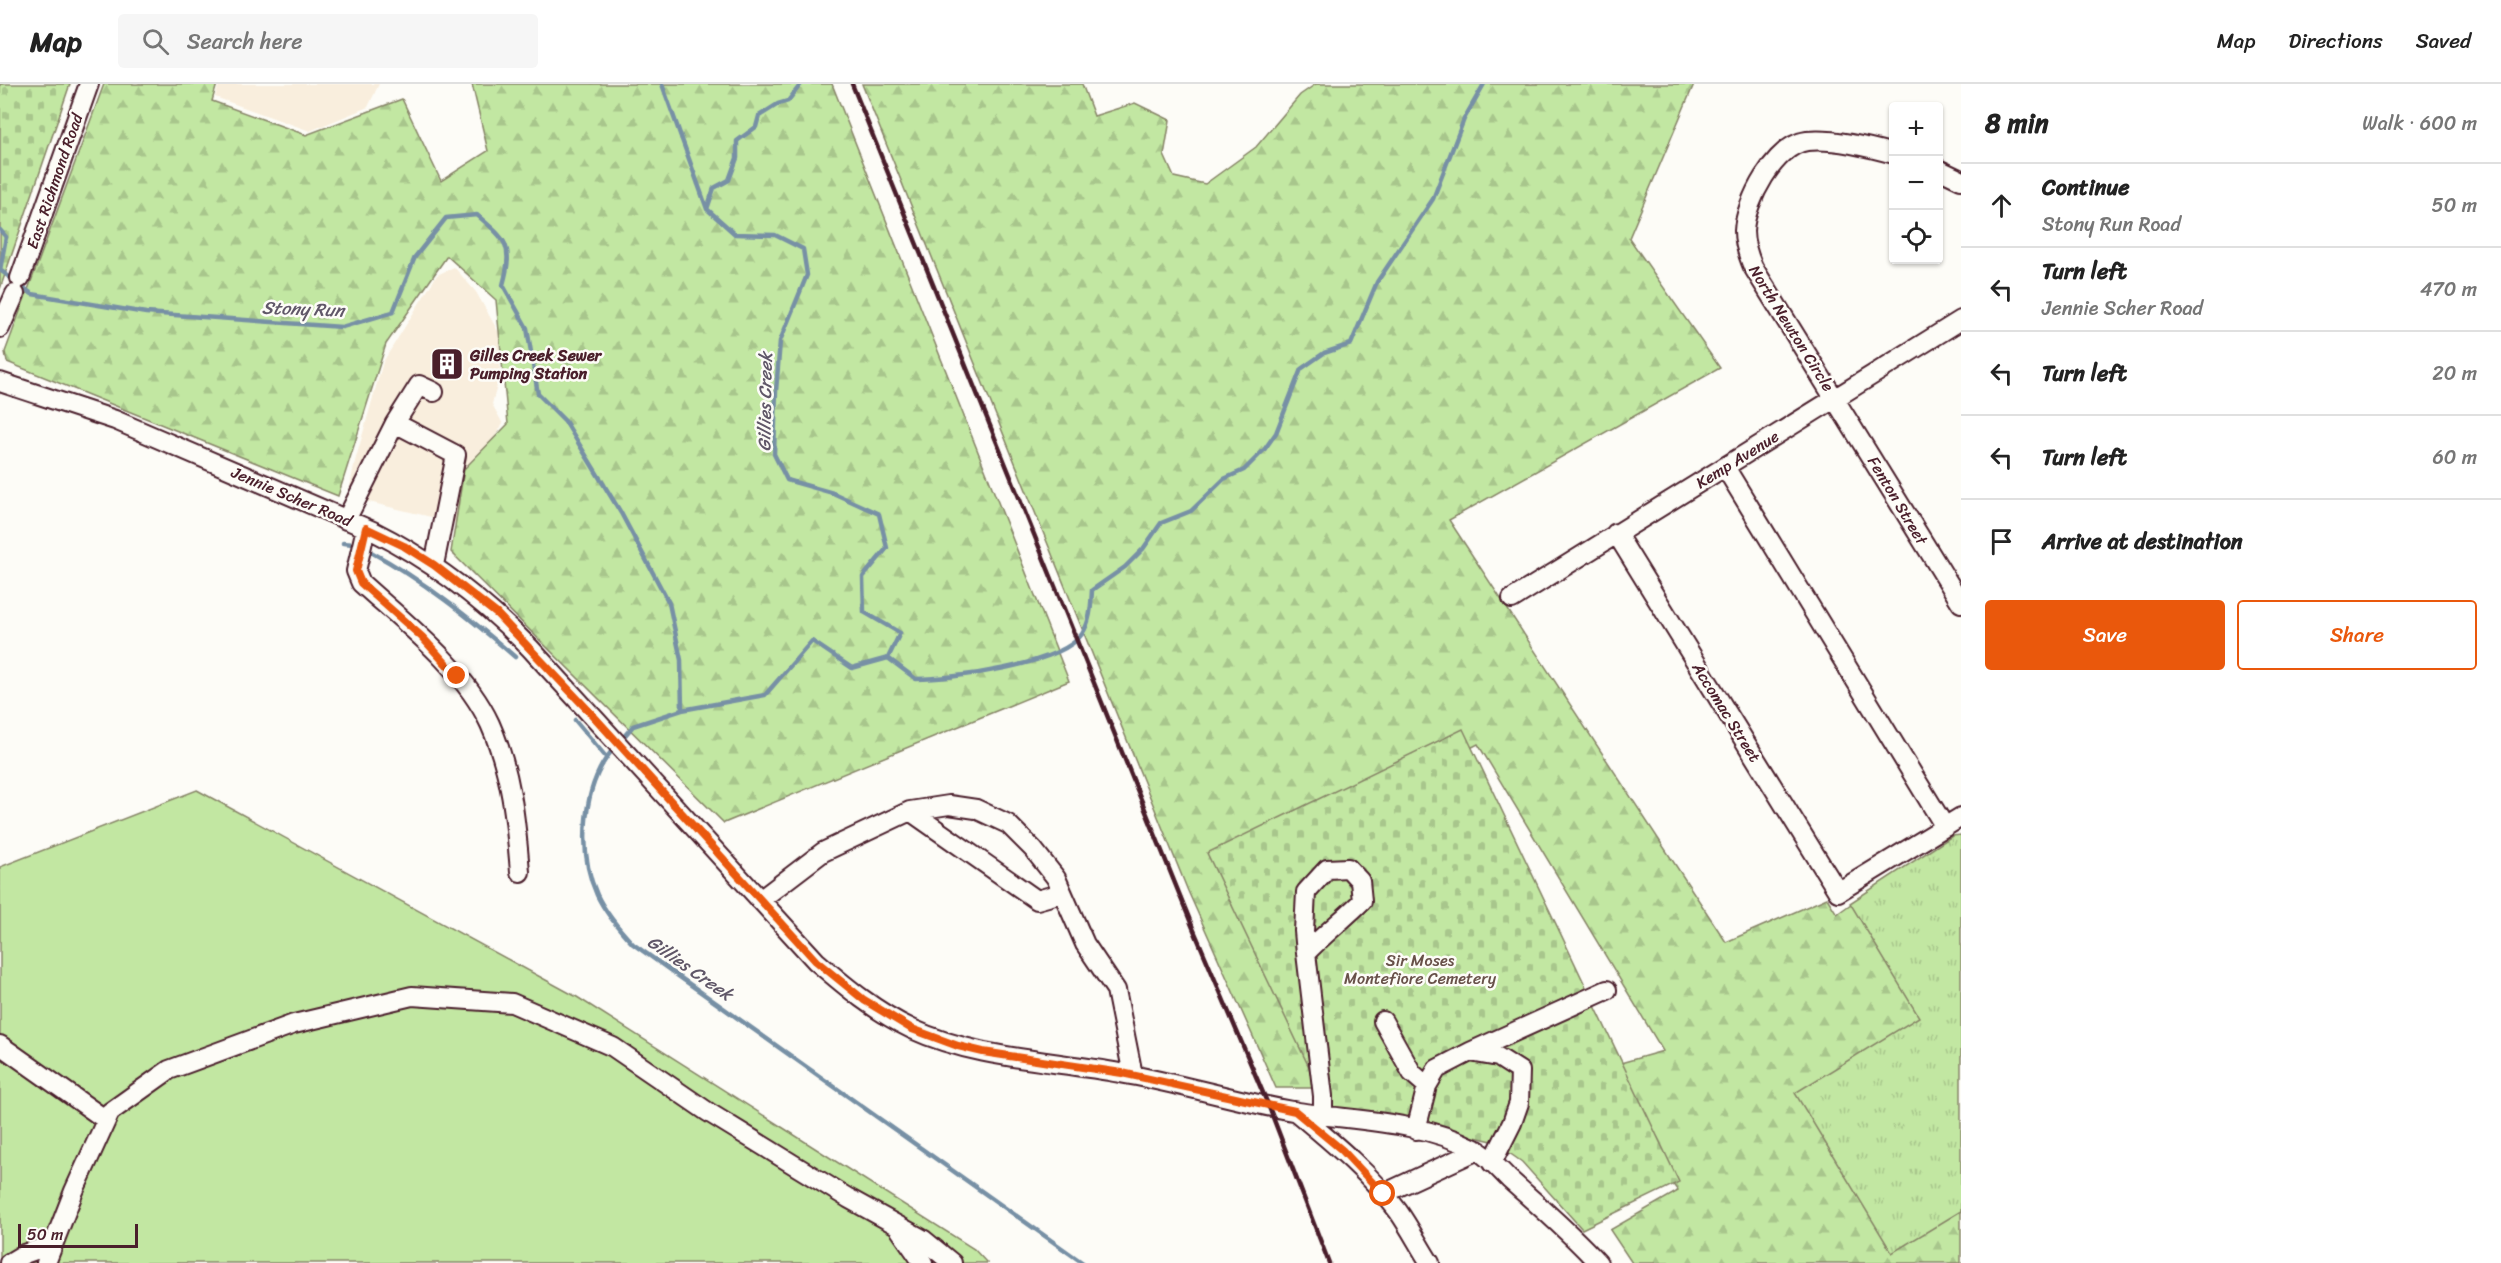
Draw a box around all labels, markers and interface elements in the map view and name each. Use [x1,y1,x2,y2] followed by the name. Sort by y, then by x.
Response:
[118,14,538,68] search box
[30,17,82,66] text: Map
[187,22,303,61] text: Search here
[2217,22,2255,60] text: Map
[2288,22,2383,60] text: Directions
[2416,22,2471,60] text: Saved
[139,25,172,58] icon: search
[1985,100,2049,146] text: 8 min
[1889,102,1943,264] map controls
[1889,102,1943,156] button: +
[2362,106,2477,141] text: Walk · 600 m
[18,108,92,253] street label: East Richmond Road
[1889,156,1943,210] button: −
[2042,168,2130,207] text: Continue
[2432,188,2477,223] text: 50 m
[1985,189,2018,222] icon: ahead
[2042,207,2181,242] text: Stony Run Road
[1889,210,1943,264] button: locate
[2042,252,2127,291] text: Turn left
[1741,259,1842,398] street label: North Newton Circle
[2420,272,2477,307] text: 470 m
[1985,273,2018,306] icon: left
[2042,291,2203,326] text: Jennie Scher Road
[261,292,347,327] water label: Stony Run
[469,341,603,388] place label: Gilles Creek Sewer Pumping Station
[429,346,465,382] building icon: Gilles Creek Sewer Pumping Station
[748,350,782,452] water label: Gillies Creek
[2042,354,2127,393] text: Turn left
[2432,356,2477,391] text: 20 m
[1985,357,2018,390] icon: left
[1690,422,1785,497] street label: Kemp Avenue
[2042,438,2127,477] text: Turn left
[2432,440,2477,475] text: 60 m
[1985,441,2018,474] icon: left
[1860,450,1936,551] street label: Fenton Street
[226,458,358,536] street label: Jennie Scher Road
[2042,522,2243,561] text: Arrive at destination
[1985,525,2018,558] icon: arrive
[1985,600,2225,670] button: Save
[2237,600,2477,670] button: Share
[1684,656,1769,768] street label: Accomac Street
[443,662,469,688] route end
[640,927,742,1011] water label: Gillies Creek
[1344,946,1497,993] park label: Sir Moses Montefiore Cemetery
[1369,1180,1395,1206] route start
[27,1220,63,1249] text: 50 m
[18,1221,138,1248] scale bar

